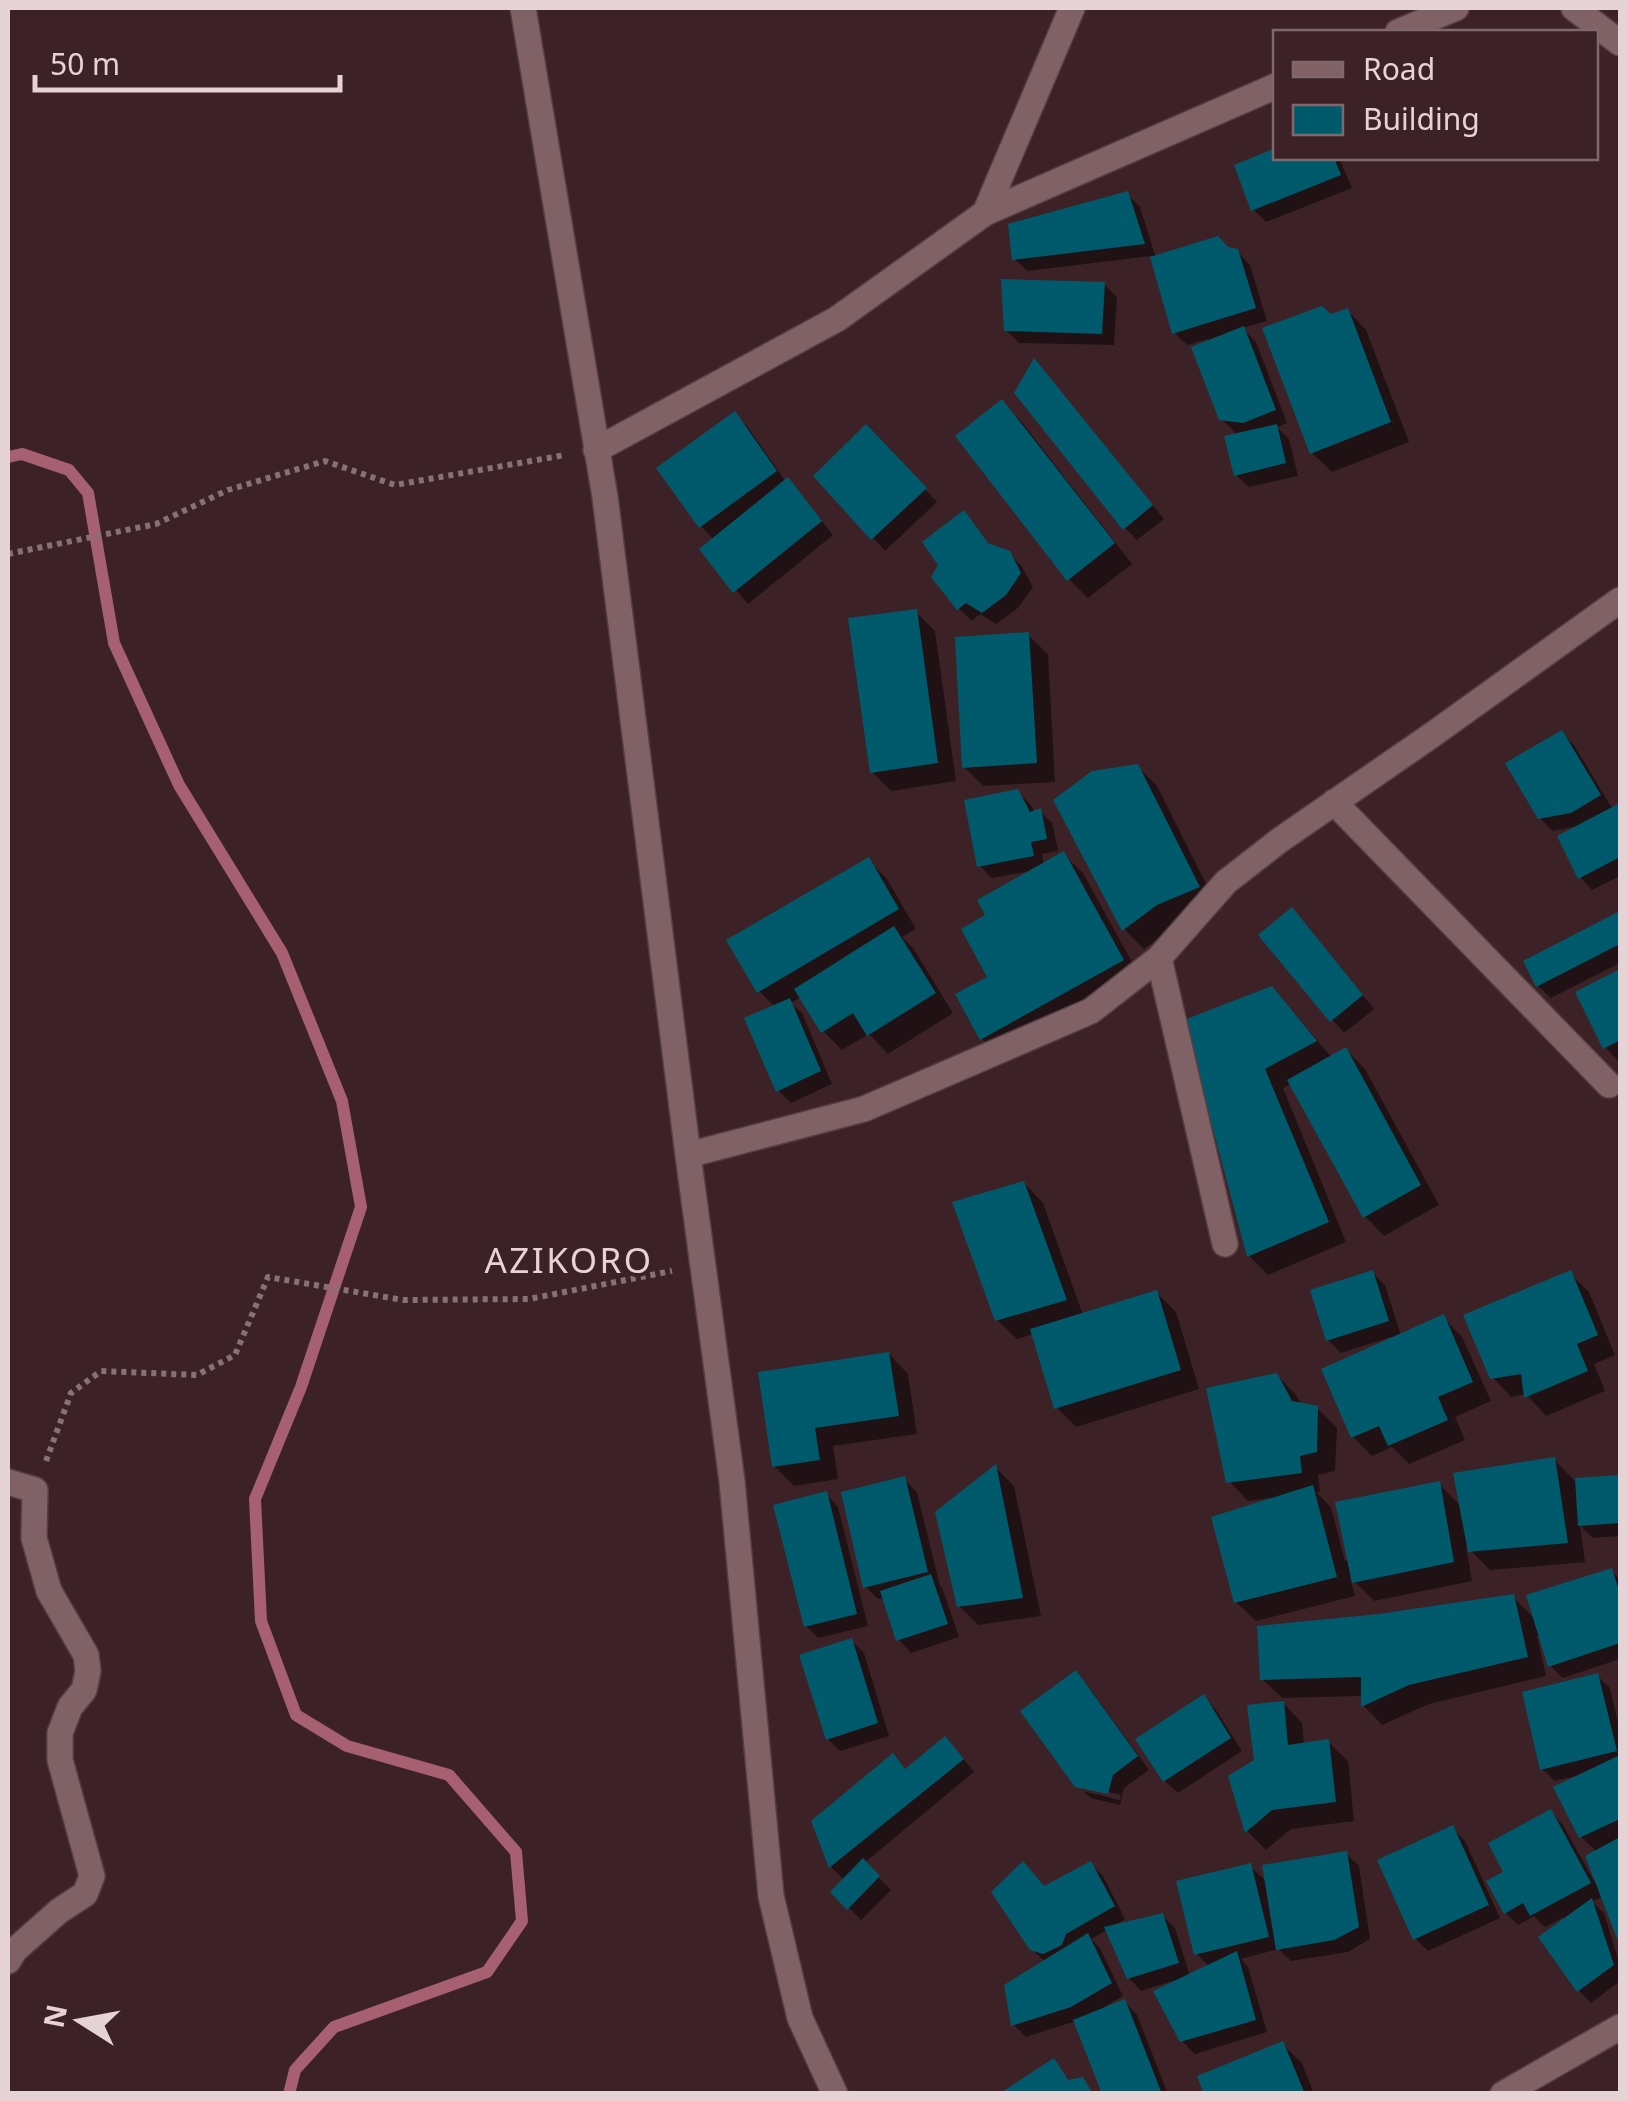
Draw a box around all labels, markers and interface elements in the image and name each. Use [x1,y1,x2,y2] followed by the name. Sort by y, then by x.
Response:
[35,30,340,92] scale bar
[1273,30,1598,160] legend
[50,43,120,84] text: 50 m
[1363,48,1435,89] text: Road
[1363,98,1480,139] text: Building
[484,1236,654,1283] district label: AZIKORO
[30,1971,130,2071] north arrow
[34,2001,75,2031] text: N

